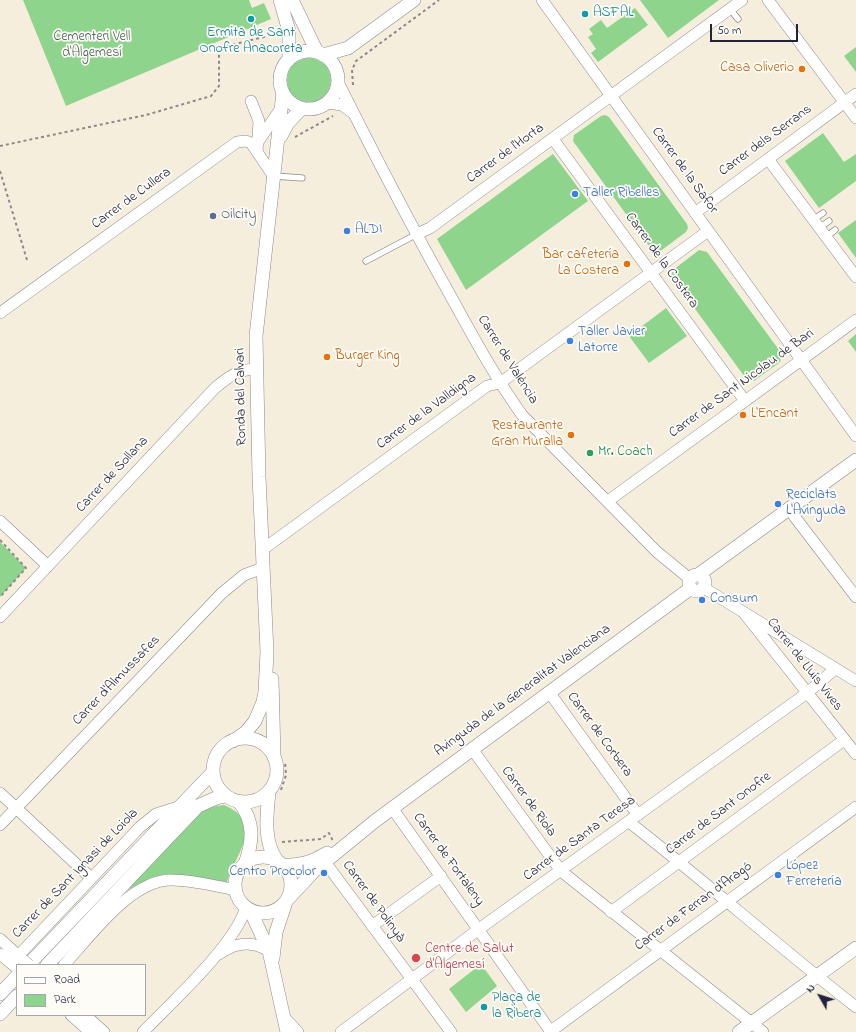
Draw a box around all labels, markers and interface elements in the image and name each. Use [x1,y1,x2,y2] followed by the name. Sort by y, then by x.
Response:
[593,6,633,22] place label: ASFAL
[580,9,590,19] marker: ASFAL
[246,14,256,24] marker: Ermita de Sant Onofre Anacoreta
[712,16,800,42] scale bar
[717,22,741,40] text: 50 m
[199,26,303,58] place label: Ermita de Sant Onofre Anacoreta
[54,30,130,62] park label: Cementeri Vell d'Algemesí
[720,61,794,77] place label: Casa Oliverio
[797,64,807,74] marker: Casa Oliverio
[716,102,816,180] street label: Carrer dels Serrans
[464,120,548,188] street label: Carrer de l'Horta
[647,124,721,218] street label: Carrer de la Safor
[89,165,175,233] street label: Carrer de Cullera
[583,186,659,202] place label: Taller Ribelles
[570,189,580,199] marker: Taller Ribelles
[221,208,256,224] place label: Oilcity
[621,210,701,312] street label: Carrer de la Costera
[208,211,218,221] marker: Oilcity
[355,223,382,239] place label: ALDI
[342,226,352,236] marker: ALDI
[542,248,619,280] place label: Bar cafetería La Costera
[622,259,632,269] marker: Bar cafetería La Costera
[473,312,541,408] street label: Carrer de València
[578,325,645,358] place label: Taller Javier Latorre
[666,326,818,442] street label: Carrer de Sant Nicolau de Bari
[565,336,575,346] marker: Taller Javier Latorre
[233,348,251,446] street label: Ronda del Calvari
[335,349,400,365] place label: Burger King
[322,352,332,362] marker: Burger King
[374,370,480,454] street label: Carrer de la Valldigna
[751,407,798,423] place label: L'Encant
[738,410,748,420] marker: L'Encant
[491,419,563,452] place label: Restaurante Gran Muralla
[566,430,576,440] marker: Restaurante Gran Muralla
[73,433,153,517] street label: Carrer de Sollana
[598,445,653,461] place label: Mr. Coach
[585,448,595,458] marker: Mr. Coach
[786,488,846,520] place label: Reciclats L'Avinguda
[773,499,783,509] marker: Reciclats L'Avinguda
[710,592,758,608] place label: Consum
[697,595,707,605] marker: Consum
[762,615,846,715] street label: Carrer de Lluís Vives
[432,621,614,761] street label: Avinguda de la Generalitat Valenciana
[70,632,164,730] street label: Carrer d'Almussafes
[563,689,635,781] street label: Carrer de Corbera
[497,764,559,840] street label: Carrer de Riola
[663,769,775,859] street label: Carrer de Sant Onofre
[521,793,639,885] street label: Carrer de Santa Teresa
[10,806,142,942] street label: Carrer de Sant Ignasi de Loiola
[409,810,487,910] street label: Carrer de Fortaleny
[338,858,408,946] street label: Carrer de Polinyà
[632,859,756,955] street label: Carrer de Ferran d'Aragó
[786,859,842,892] place label: López Ferretería
[229,865,316,881] place label: Centro Procolor
[319,868,329,878] marker: Centro Procolor
[773,870,783,880] marker: López Ferretería
[425,942,514,974] place label: Centre de Salut d'Algemesí
[410,952,422,964] marker: Centre de Salut d'Algemesí
[16,964,146,1016] legend
[54,971,80,989] text: Road
[800,976,840,1016] north arrow
[802,981,819,996] text: N
[54,991,76,1009] text: Park
[492,991,541,1024] place label: Plaça de la Ribera
[479,1002,489,1012] marker: Plaça de la Ribera

